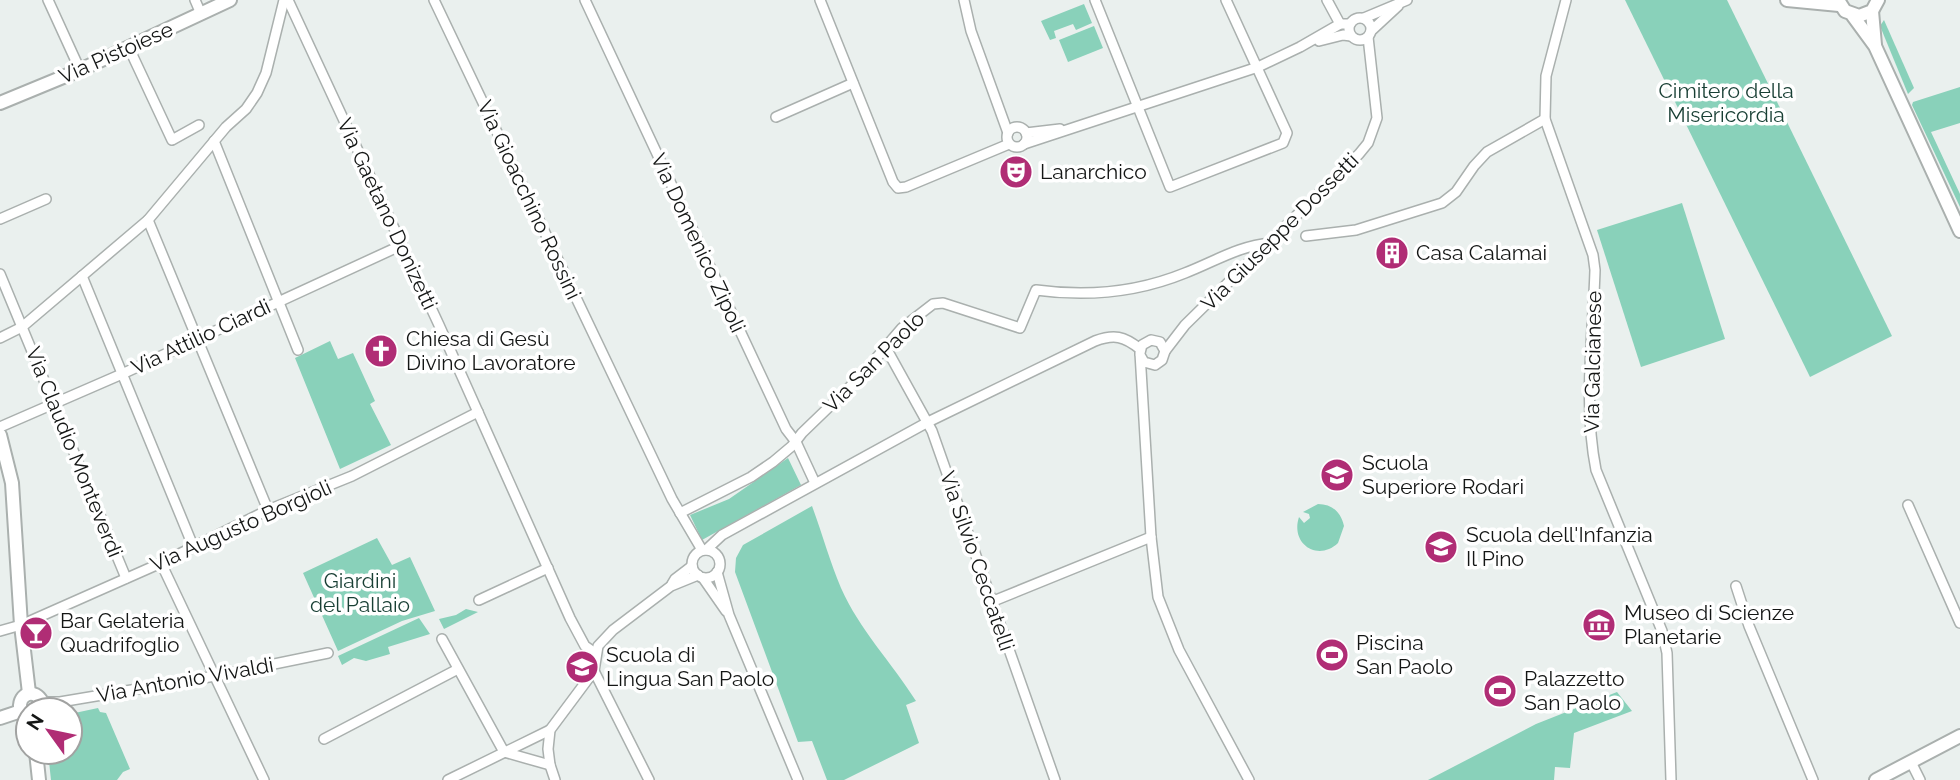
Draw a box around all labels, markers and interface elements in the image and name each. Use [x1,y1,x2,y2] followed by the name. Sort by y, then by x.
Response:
[55,16,177,89] street label: Via Pistoiese
[1658,78,1794,127] park label: Cimitero della Misericordia
[472,96,587,303] street label: Via Gioacchino Rossini
[332,114,443,313] street label: Via Gaetano Donizetti
[1196,148,1364,316] street label: Via Giuseppe Dossetti
[646,149,751,336] street label: Via Domenico Zipoli
[997,153,1035,191] theatre icon: Lanarchico
[1040,159,1147,184] place label: Lanarchico
[1373,234,1411,272] building icon: Casa Calamai
[1416,240,1547,265] place label: Casa Calamai
[1579,291,1606,433] street label: Via Galcianese
[127,293,274,380] street label: Via Attilio Ciardi
[818,306,929,417] street label: Via San Paolo
[406,326,576,375] place label: Chiesa di Gesù Divino Lavoratore
[362,332,400,370] church icon: Chiesa di Gesù Divino Lavoratore
[21,343,128,561] street label: Via Claudio Monteverdi
[1362,450,1524,499] place label: Scuola Superiore Rodari
[1318,456,1356,494] school or university icon: Scuola Superiore Rodari
[935,468,1020,654] street label: Via Silvio Ceccatelli
[146,474,335,577] street label: Via Augusto Borgioli
[1466,522,1653,571] place label: Scuola dell'Infanzia Il Pino
[1422,528,1460,566] school or university icon: Scuola dell'Infanzia Il Pino
[310,568,410,617] park label: Giardini del Pallaio
[1624,600,1794,649] place label: Museo di Scienze Planetarie
[1580,606,1618,644] museum icon: Museo di Scienze Planetarie
[60,608,185,657] place label: Bar Gelateria Quadrifoglio
[17,614,55,652] bar icon: Bar Gelateria Quadrifoglio
[1356,630,1453,679] place label: Piscina San Paolo
[1313,636,1351,674] sports icon: Piscina San Paolo
[606,642,774,691] place label: Scuola di Lingua San Paolo
[563,648,601,686] school or university icon: Scuola di Lingua San Paolo
[95,652,275,707] street label: Via Antonio Vivaldi
[1524,666,1625,715] place label: Palazzetto San Paolo
[1481,672,1519,710] sports icon: Palazzetto San Paolo
[14,696,84,766] north arrow
[22,710,48,734] text: N

